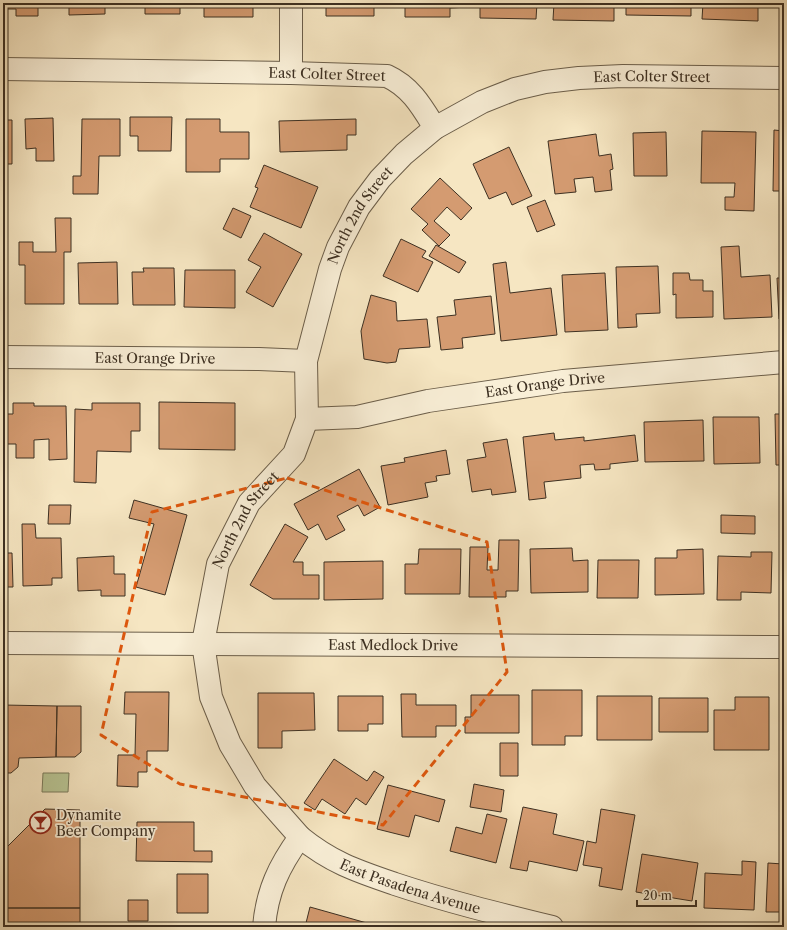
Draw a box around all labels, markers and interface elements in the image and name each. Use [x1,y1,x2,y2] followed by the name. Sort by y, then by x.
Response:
[268,64,386,85] street label: East Colter Street
[593,67,710,86] street label: East Colter Street
[324,163,396,267] street label: North 2nd Street
[95,349,216,368] street label: East Orange Drive
[484,368,606,401] street label: East Orange Drive
[208,468,282,572] street label: North 2nd Street
[328,636,458,654] street label: East Medlock Drive
[56,806,156,840] place label: Dynamite Beer Company
[28,810,54,836] bar icon: Dynamite Beer Company
[337,855,483,918] street label: East Pasadena Avenue
[637,882,696,908] scale bar
[643,888,672,903] text: 20 m

